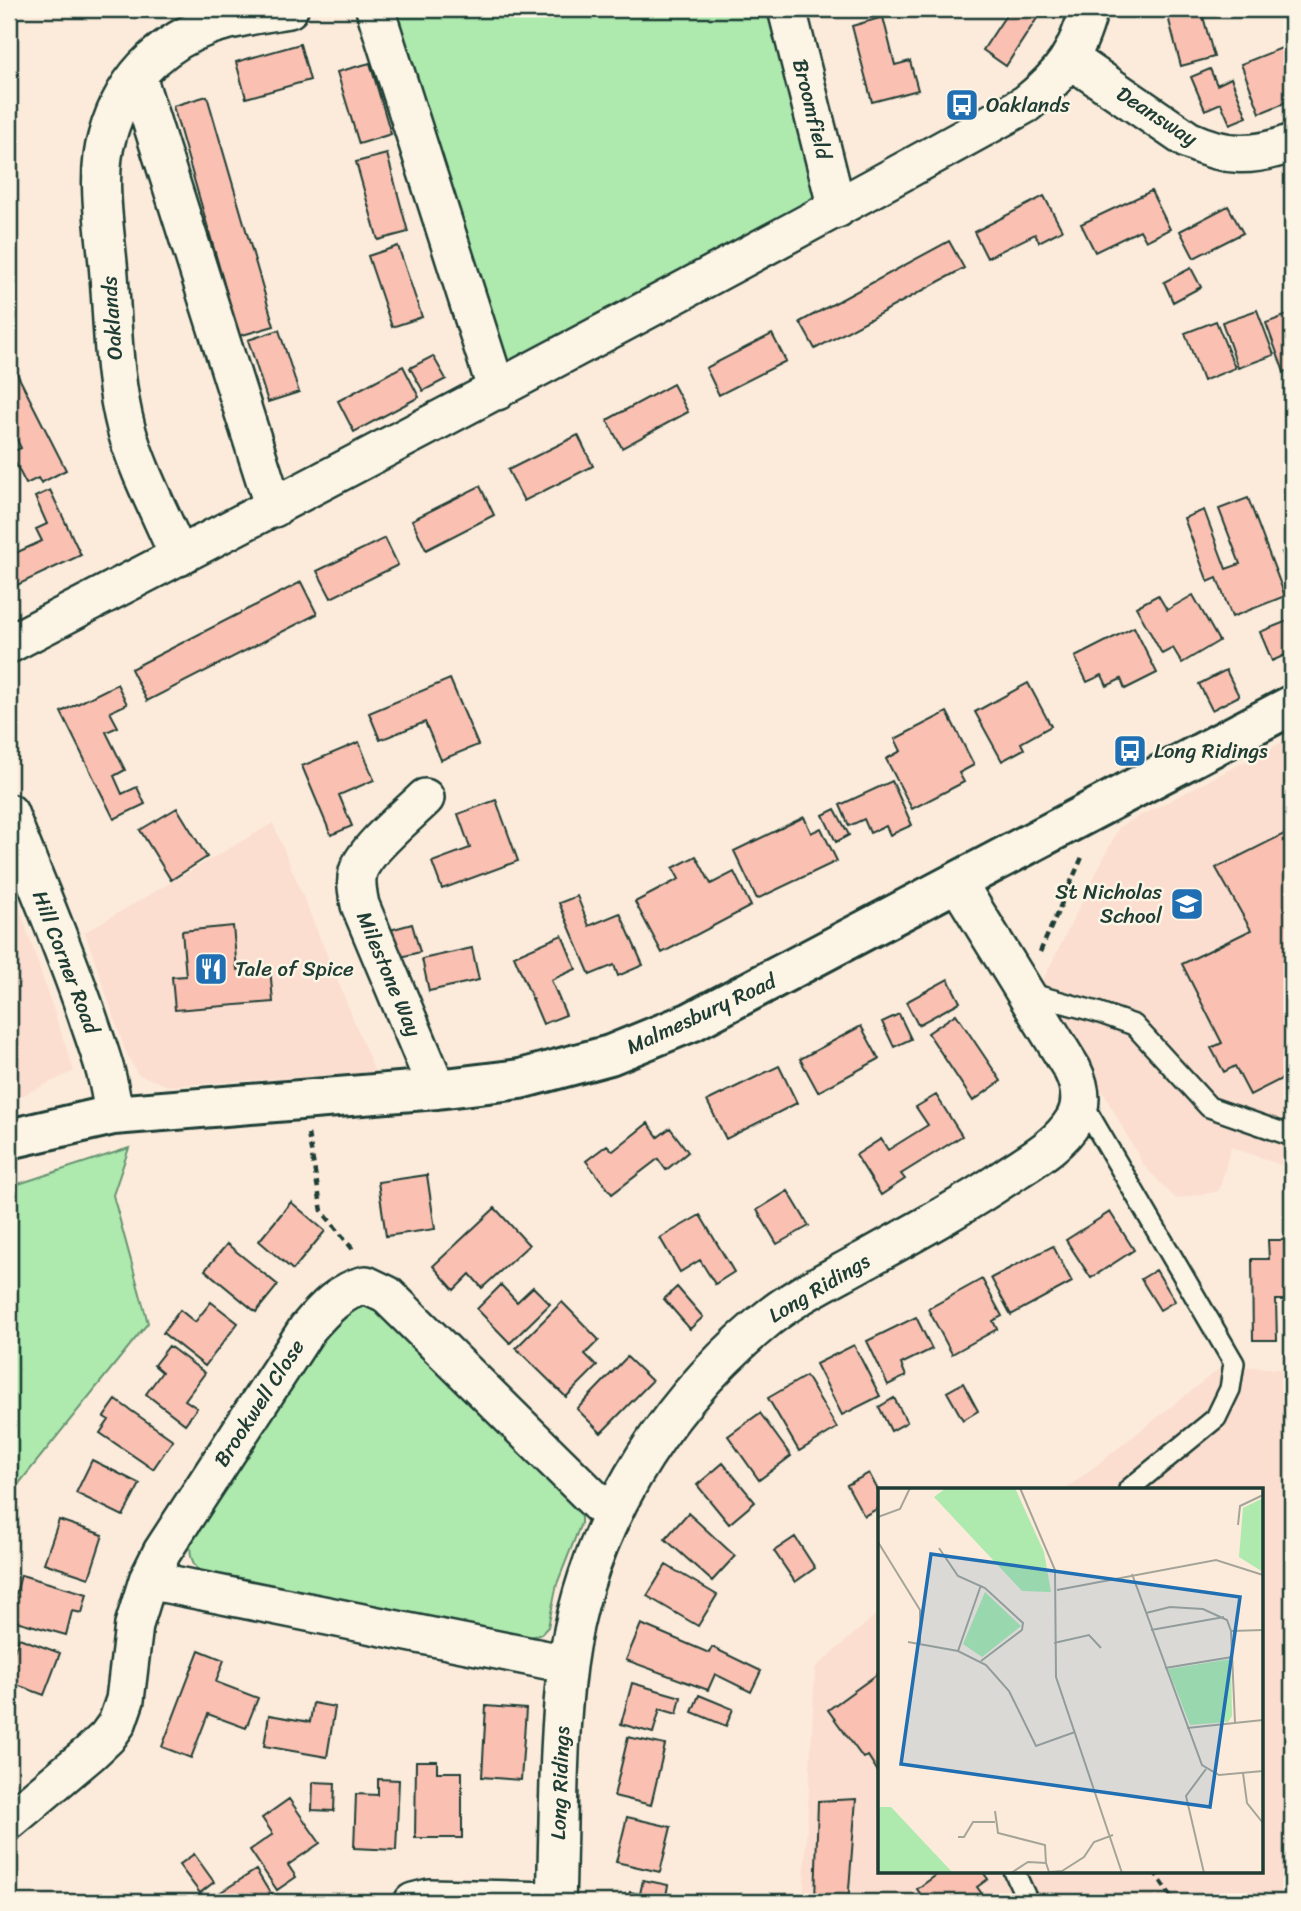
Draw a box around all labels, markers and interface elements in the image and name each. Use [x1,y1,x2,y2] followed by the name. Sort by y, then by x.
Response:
[781,55,843,165] street label: Broomfield
[1109,75,1206,157] street label: Deansway
[943,86,981,124] bus stop icon: Oaklands
[986,86,1070,124] place label: Oaklands
[90,274,134,361] street label: Oaklands
[1111,732,1149,770] bus stop icon: Long Ridings
[1154,732,1268,770] place label: Long Ridings
[1055,873,1163,935] place label: St Nicholas School
[21,885,111,1041] street label: Hill Corner Road
[1168,885,1206,923] school or university icon: St Nicholas School
[345,905,433,1043] street label: Milestone Way
[192,950,230,988] restaurant icon: Tale of Spice
[235,950,354,988] place label: Tale of Spice
[620,962,784,1065] street label: Malmesbury Road
[760,1242,878,1334] street label: Long Ridings
[203,1331,315,1475] street label: Brookwell Close
[878,1488,1262,1872] inset map
[539,1725,581,1840] street label: Long Ridings

